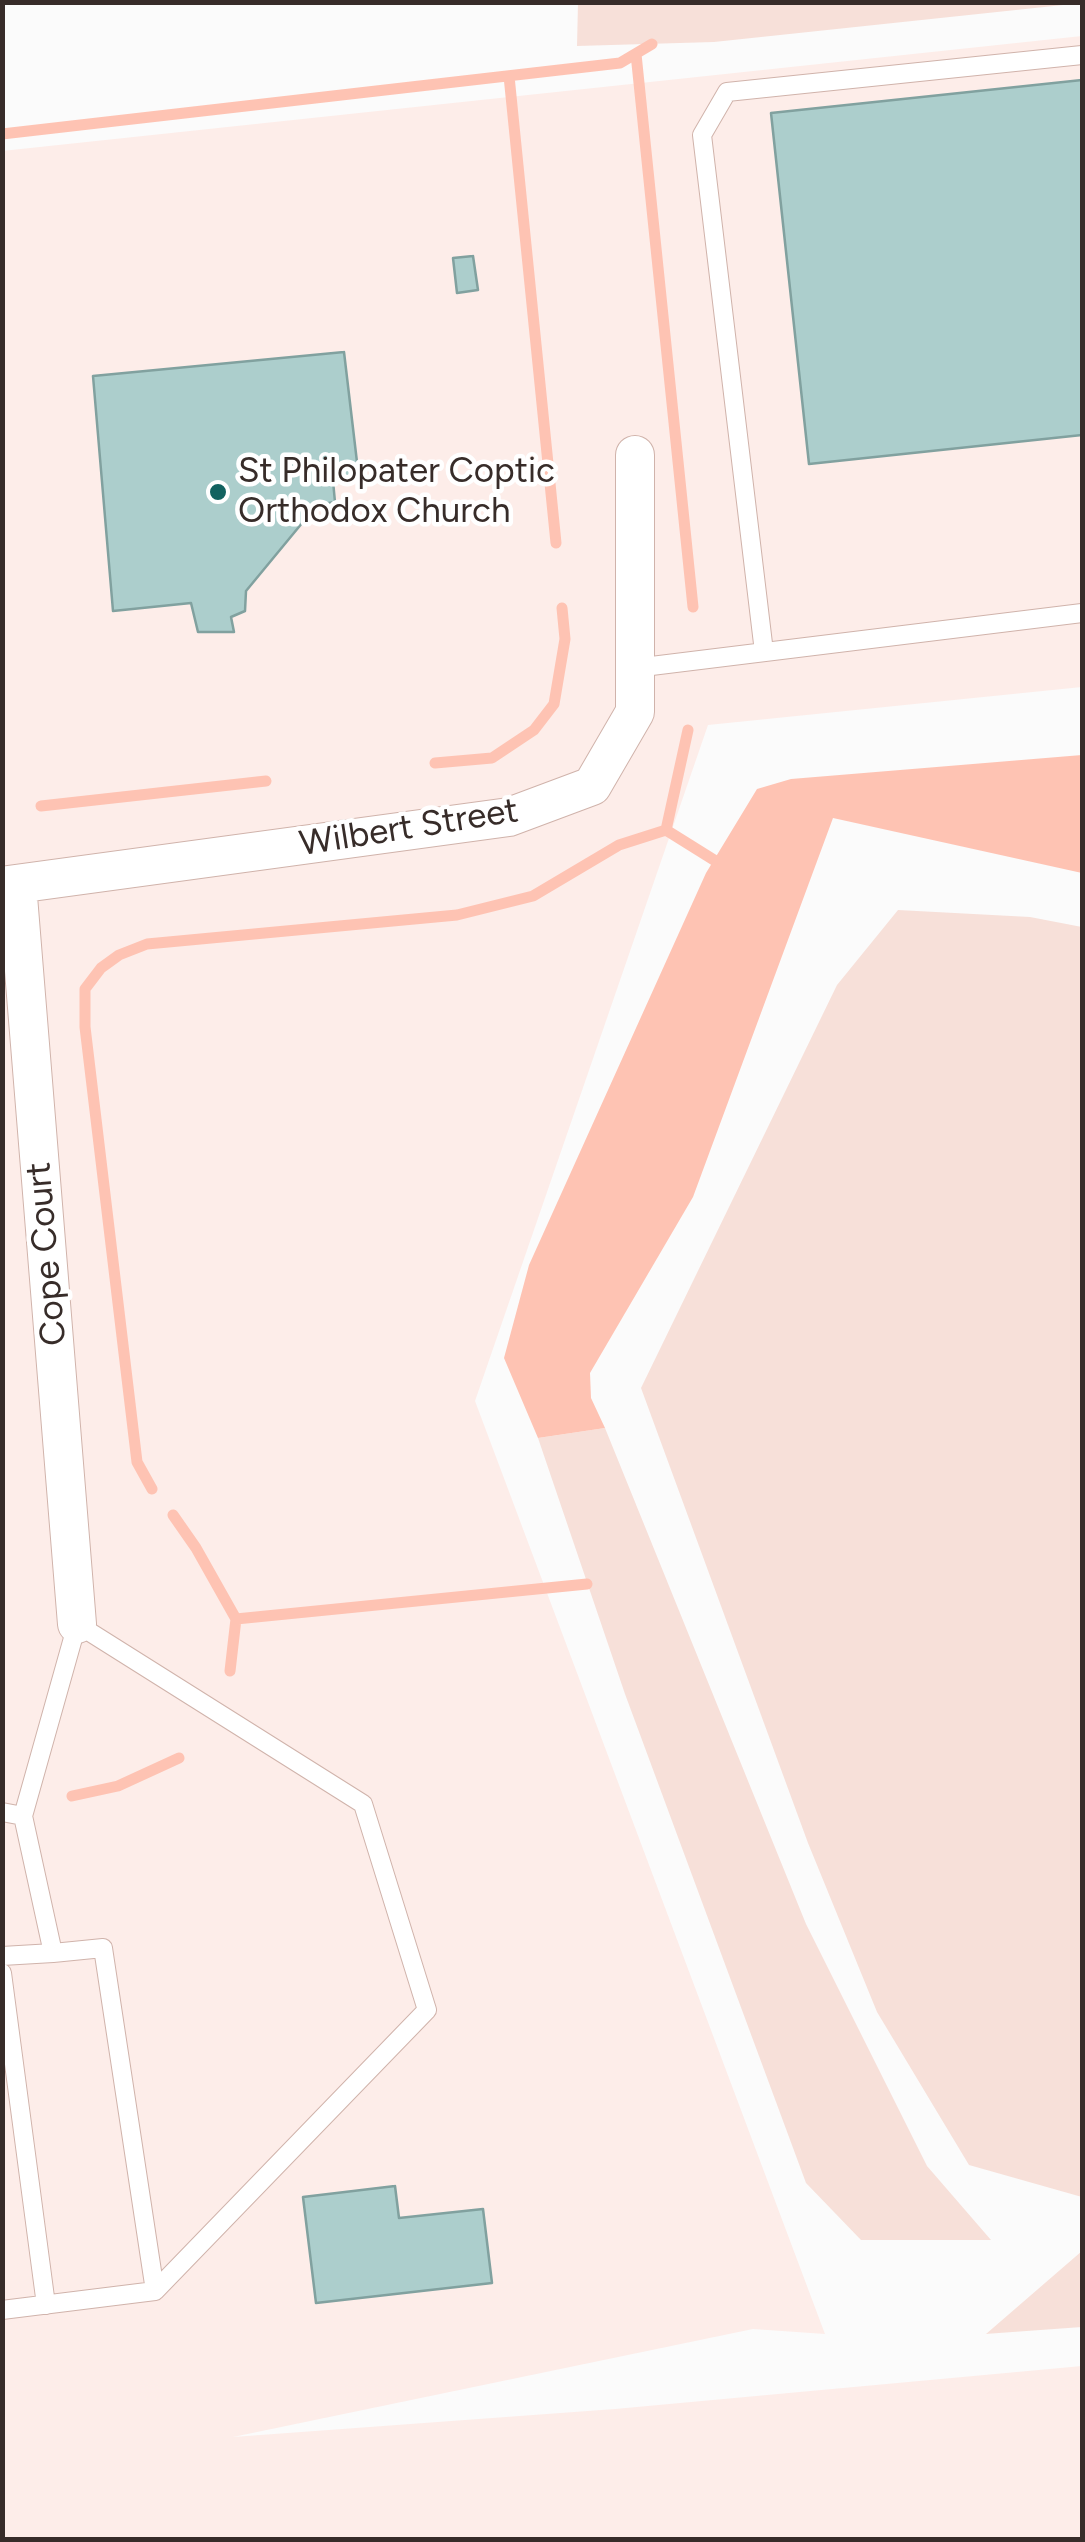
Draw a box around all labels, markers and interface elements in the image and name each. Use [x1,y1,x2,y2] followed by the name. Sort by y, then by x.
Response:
[238,451,555,533] place label: St Philopater Coptic Orthodox Church
[207,481,229,503] marker: St Philopater Coptic Orthodox Church
[297,790,521,866] street label: Wilbert Street
[18,1160,76,1348] street label: Cope Court

